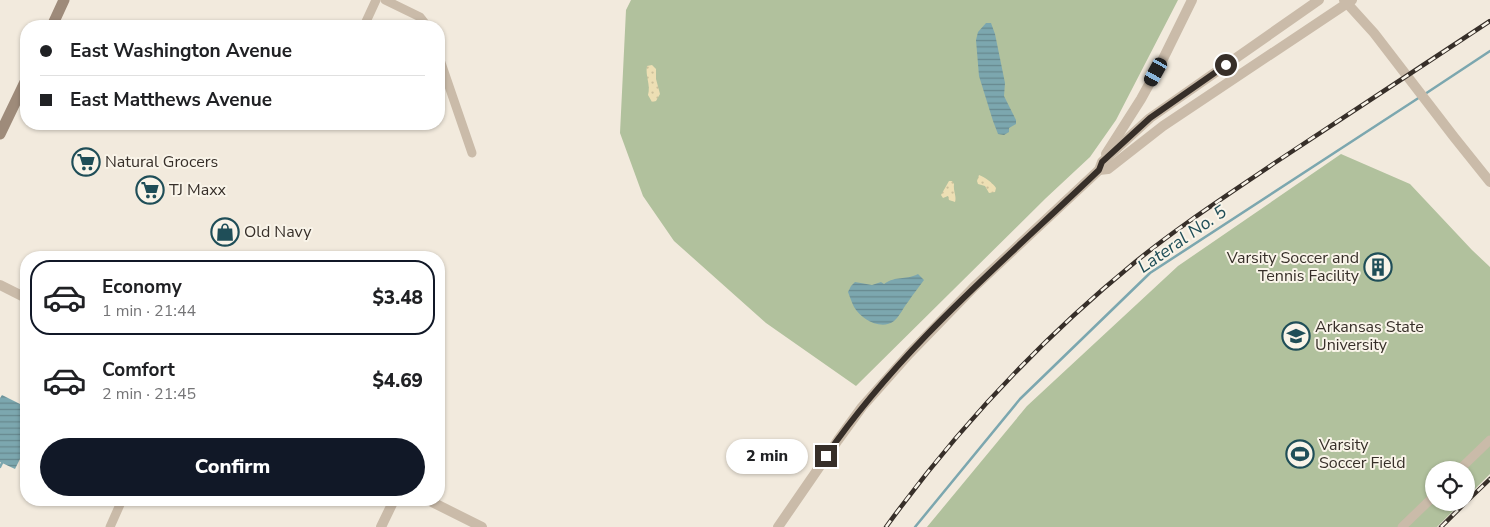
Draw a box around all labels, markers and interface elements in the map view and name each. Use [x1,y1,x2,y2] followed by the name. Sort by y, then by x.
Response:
[70,38,292,64] text: East Washington Avenue
[1215,54,1237,76] route start
[1142,55,1169,89] car
[70,87,272,113] text: East Matthews Avenue
[71,147,101,177] supermarket icon: Natural Grocers
[105,151,218,173] place label: Natural Grocers
[135,175,165,205] supermarket icon: TJ Maxx
[169,179,227,201] place label: TJ Maxx
[1133,199,1231,278] water label: Lateral No. 5
[210,217,240,247] shop icon: Old Navy
[244,221,312,243] place label: Old Navy
[1226,247,1360,287] place label: Varsity Soccer and Tennis Facility
[1363,252,1393,282] building icon: Varsity Soccer and Tennis Facility
[102,274,182,300] text: Economy
[42,275,87,320] icon: car
[372,285,423,311] text: $3.48
[102,300,196,322] text: 1 min · 21:44
[1315,316,1424,356] place label: Arkansas State University
[1281,321,1311,351] school or university icon: Arkansas State University
[102,357,175,383] text: Comfort
[42,358,87,403] icon: car
[372,368,423,394] text: $4.69
[102,383,196,405] text: 2 min · 21:45
[1318,434,1406,474] place label: Varsity Soccer Field
[40,438,425,496] button: Confirm
[726,438,808,474] callout: 2 min
[1285,439,1315,469] sports icon: Varsity Soccer Field
[746,445,788,467] text: 2 min
[815,445,837,467] route end
[1425,461,1475,511] map controls
[1425,461,1475,511] button: locate

